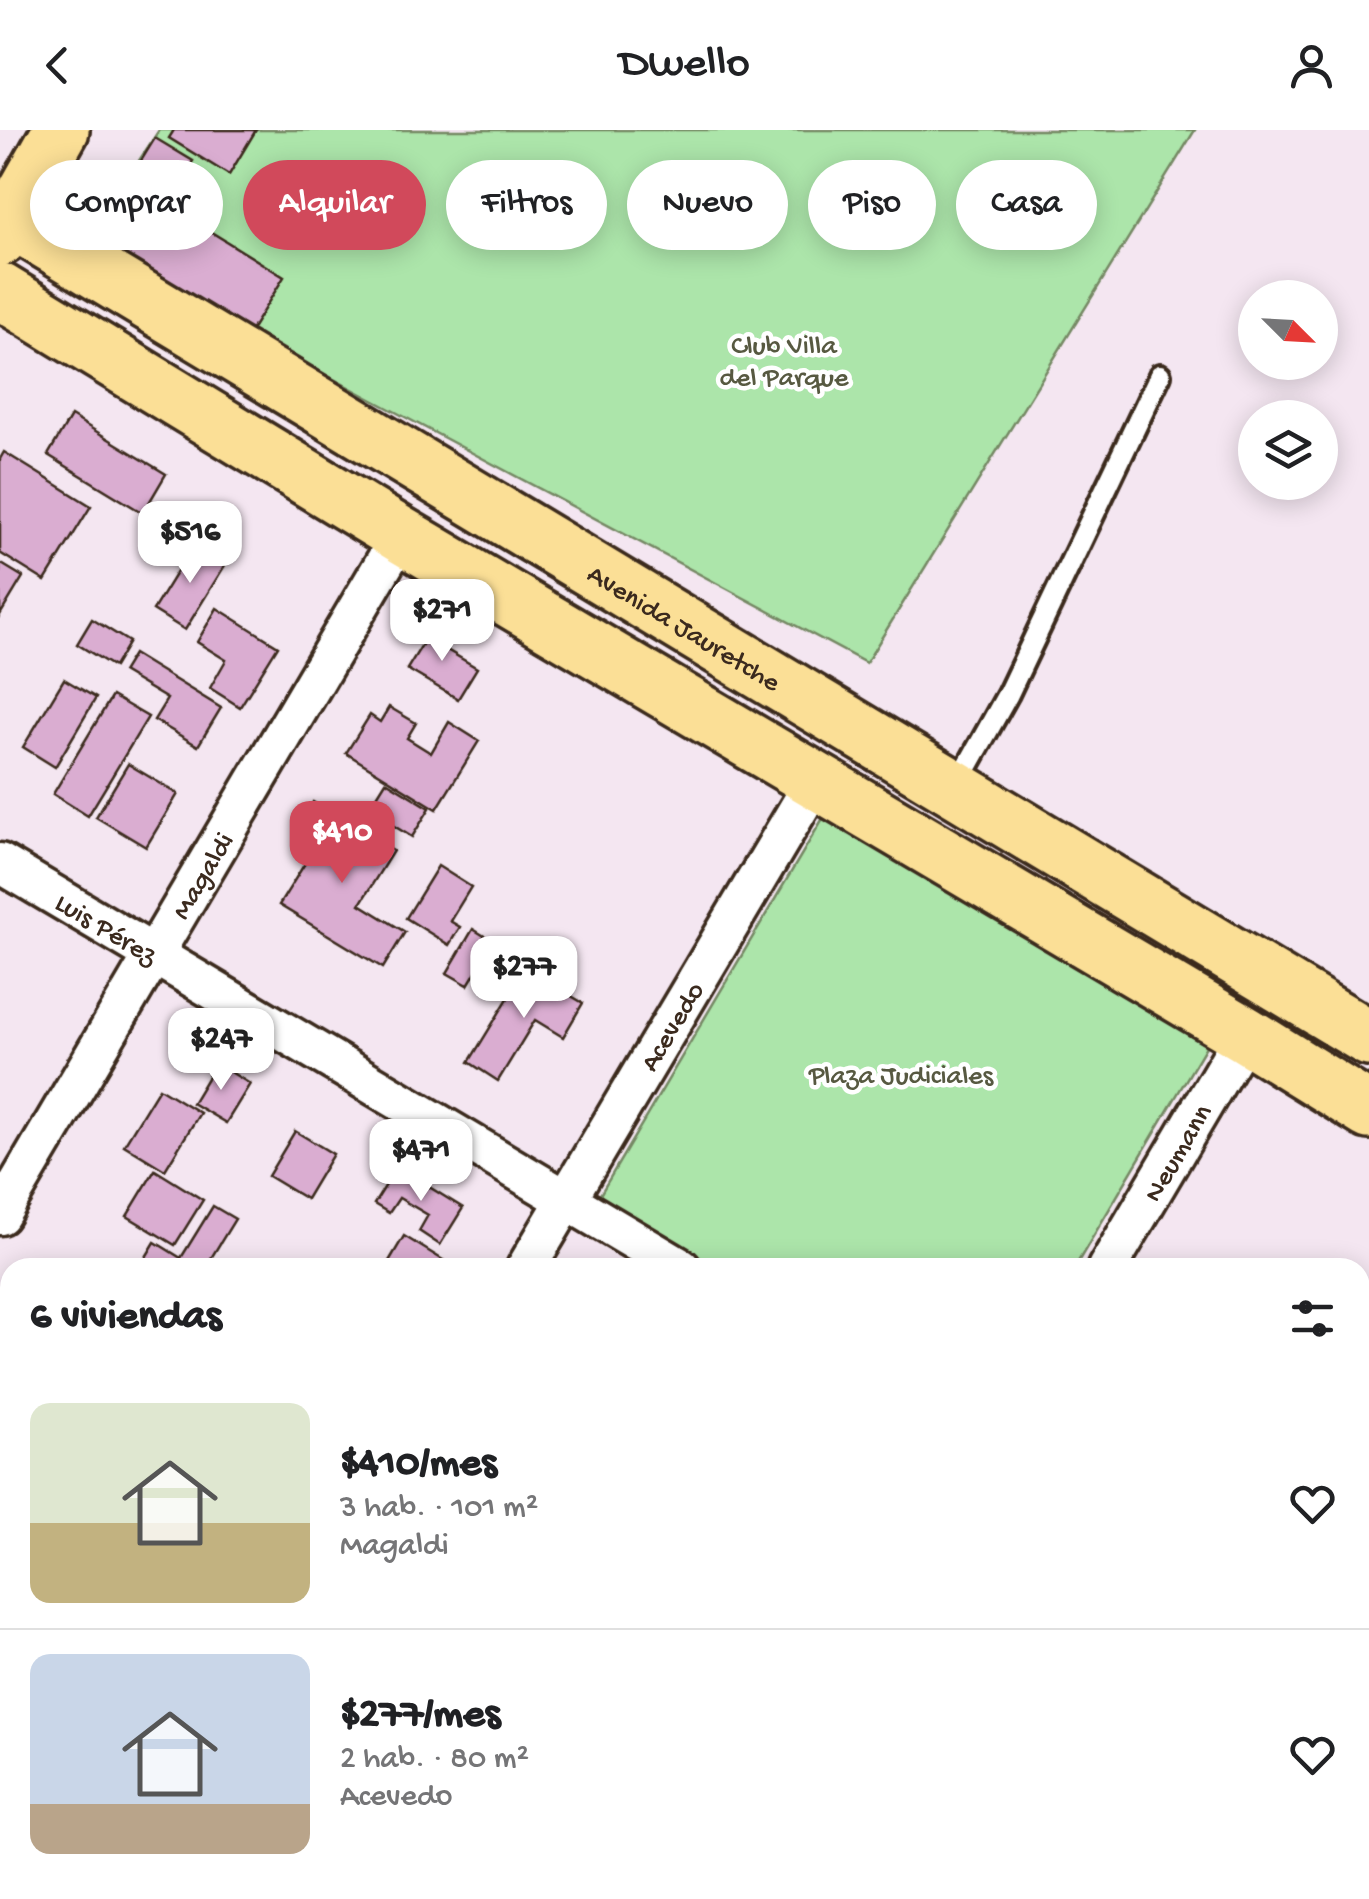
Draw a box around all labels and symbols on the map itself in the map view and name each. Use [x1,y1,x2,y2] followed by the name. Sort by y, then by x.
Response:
[1238,280,1338,380] north arrow
[720,331,849,396] park label: Club Villa del Parque
[131,501,249,586] pin: $516
[580,559,786,701] street label: Avenida Jauretche
[383,579,501,664] pin: $271
[283,801,401,886] pin: $410
[166,828,243,926] street label: Magaldi
[48,888,164,975] street label: Luis Pérez
[465,936,583,1021] pin: $277
[635,977,713,1078] street label: Acevedo
[162,1008,280,1093] pin: $247
[808,1061,994,1094] park label: Plaza Judiciales
[1138,1099,1221,1209] street label: Neumann
[362,1119,480,1204] pin: $471

